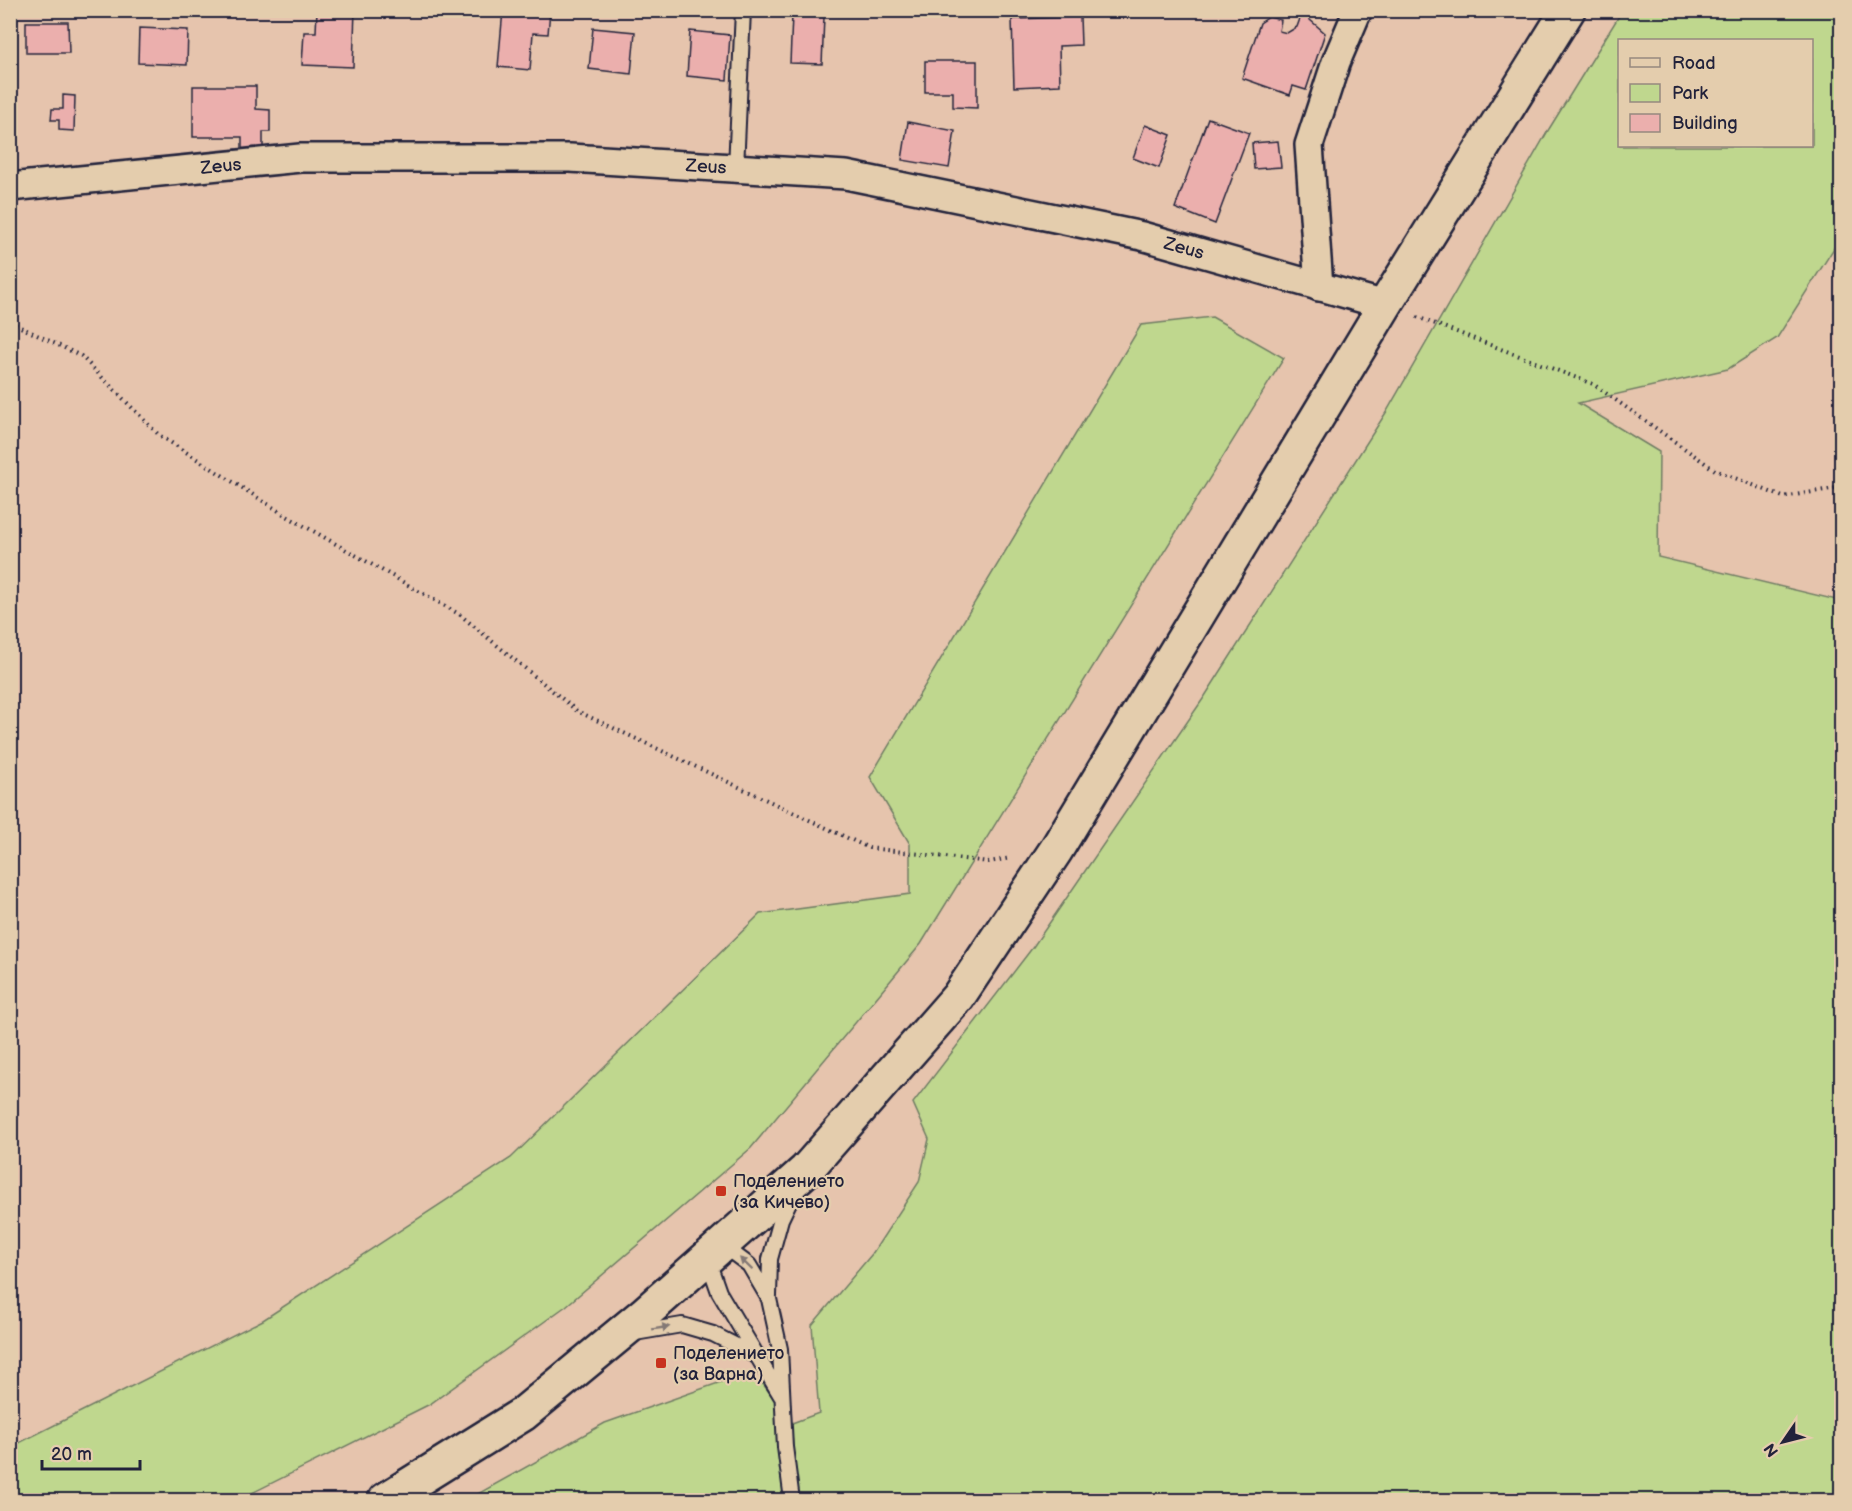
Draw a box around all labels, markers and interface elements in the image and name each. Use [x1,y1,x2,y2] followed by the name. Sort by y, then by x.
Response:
[1618,39,1813,147] legend
[1672,53,1716,74] text: Road
[1672,83,1708,104] text: Park
[1672,113,1738,134] text: Building
[199,153,242,178] street label: Zeus
[684,155,727,178] street label: Zeus
[1161,232,1207,264] street label: Zeus
[733,1171,844,1213] place label: Поделението (за Кичево)
[714,1184,728,1198] marker: Поделението (за Кичево)
[739,1257,753,1272] one-way arrow
[652,1324,671,1333] one-way arrow
[673,1343,784,1385] place label: Поделението (за Варна)
[654,1356,668,1370] marker: Поделението (за Варна)
[1753,1412,1813,1472] north arrow
[42,1433,140,1471] scale bar
[1761,1439,1783,1460] text: N
[51,1444,92,1465] text: 20 m

